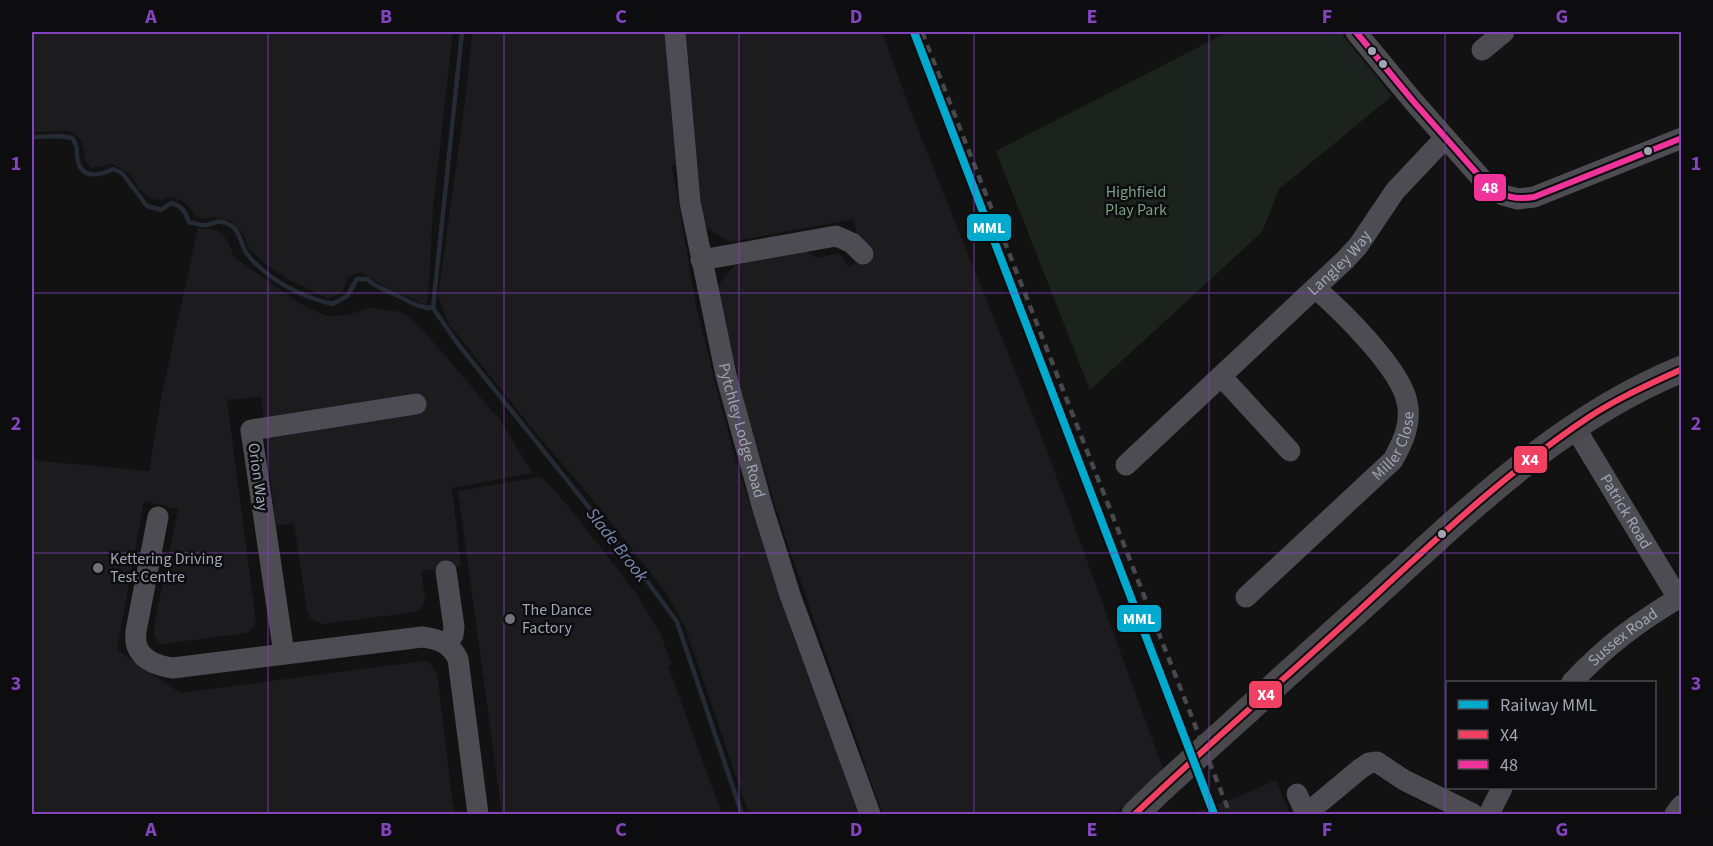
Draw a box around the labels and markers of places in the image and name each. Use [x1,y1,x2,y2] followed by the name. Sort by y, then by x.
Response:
[1366,45,1378,57] unlabelled marker
[1377,58,1389,70] unlabelled marker
[1642,145,1654,157] unlabelled marker
[1436,528,1448,540] unlabelled marker
[110,548,222,588] place label: Kettering Driving Test Centre
[91,561,105,575] marker: Kettering Driving Test Centre
[522,599,592,639] place label: The Dance Factory
[503,612,517,626] marker: The Dance Factory

